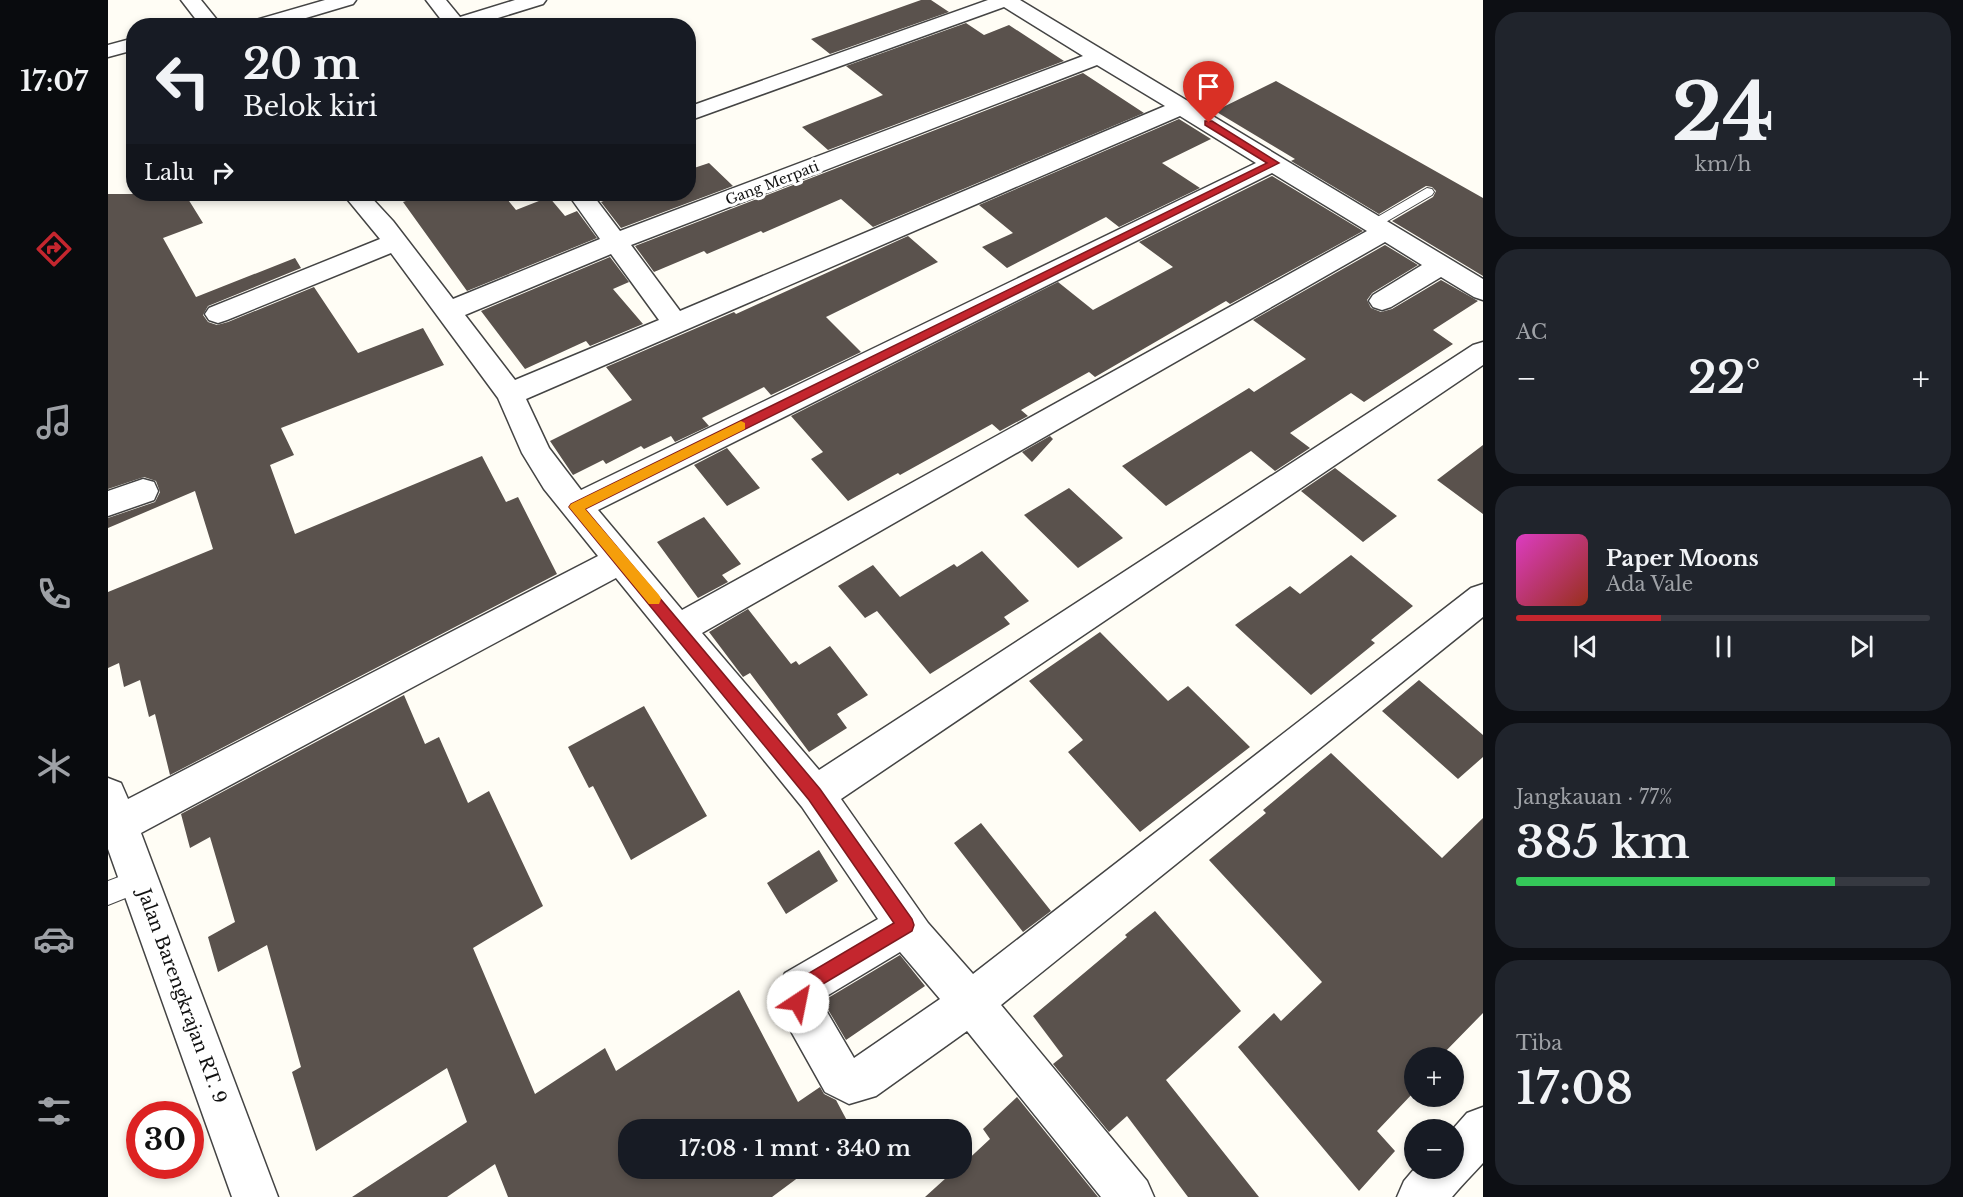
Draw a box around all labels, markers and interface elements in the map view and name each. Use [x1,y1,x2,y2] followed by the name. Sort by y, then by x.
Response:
[243,38,360,90] text: 20 m
[144,42,222,120] icon: left
[1183,61,1234,123] pin
[1672,64,1774,161] text: 24
[20,65,88,98] text: 17:07
[1192,70,1225,103] icon: arrive
[243,90,378,123] text: Belok kiri
[1695,152,1751,176] text: km/h
[206,156,239,189] icon: right
[723,157,822,209] street label: Gang Merpati
[144,159,194,186] text: Lalu
[33,228,75,270] icon: directions
[1516,320,1547,344] text: AC
[1688,349,1761,405] text: 22°
[1516,358,1537,399] text: −
[1912,358,1930,399] text: +
[33,401,75,443] icon: music
[1606,545,1759,572] text: Paper Moons
[1606,572,1693,596] text: Ada Vale
[33,573,75,615] icon: phone
[1569,630,1602,663] icon: previous
[1707,630,1740,663] icon: pause
[1845,630,1878,663] icon: next
[33,745,75,787] icon: climate
[1516,785,1672,809] text: Jangkauan · 77%
[1516,814,1690,870] text: 385 km
[132,884,231,1106] street label: Jalan Barengkrajan RT. 9
[33,918,75,960] icon: car
[766,970,830,1034] position arrow
[1516,1031,1562,1055] text: Tiba
[1404,1047,1464,1179] map controls
[1404,1047,1464,1107] button: +
[1516,1060,1633,1116] text: 17:08
[33,1090,75,1132] icon: filters
[126,1101,204,1179] speed limit sign: 30
[1404,1119,1464,1179] button: −
[679,1135,911,1162] text: 17:08 · 1 mnt · 340 m

